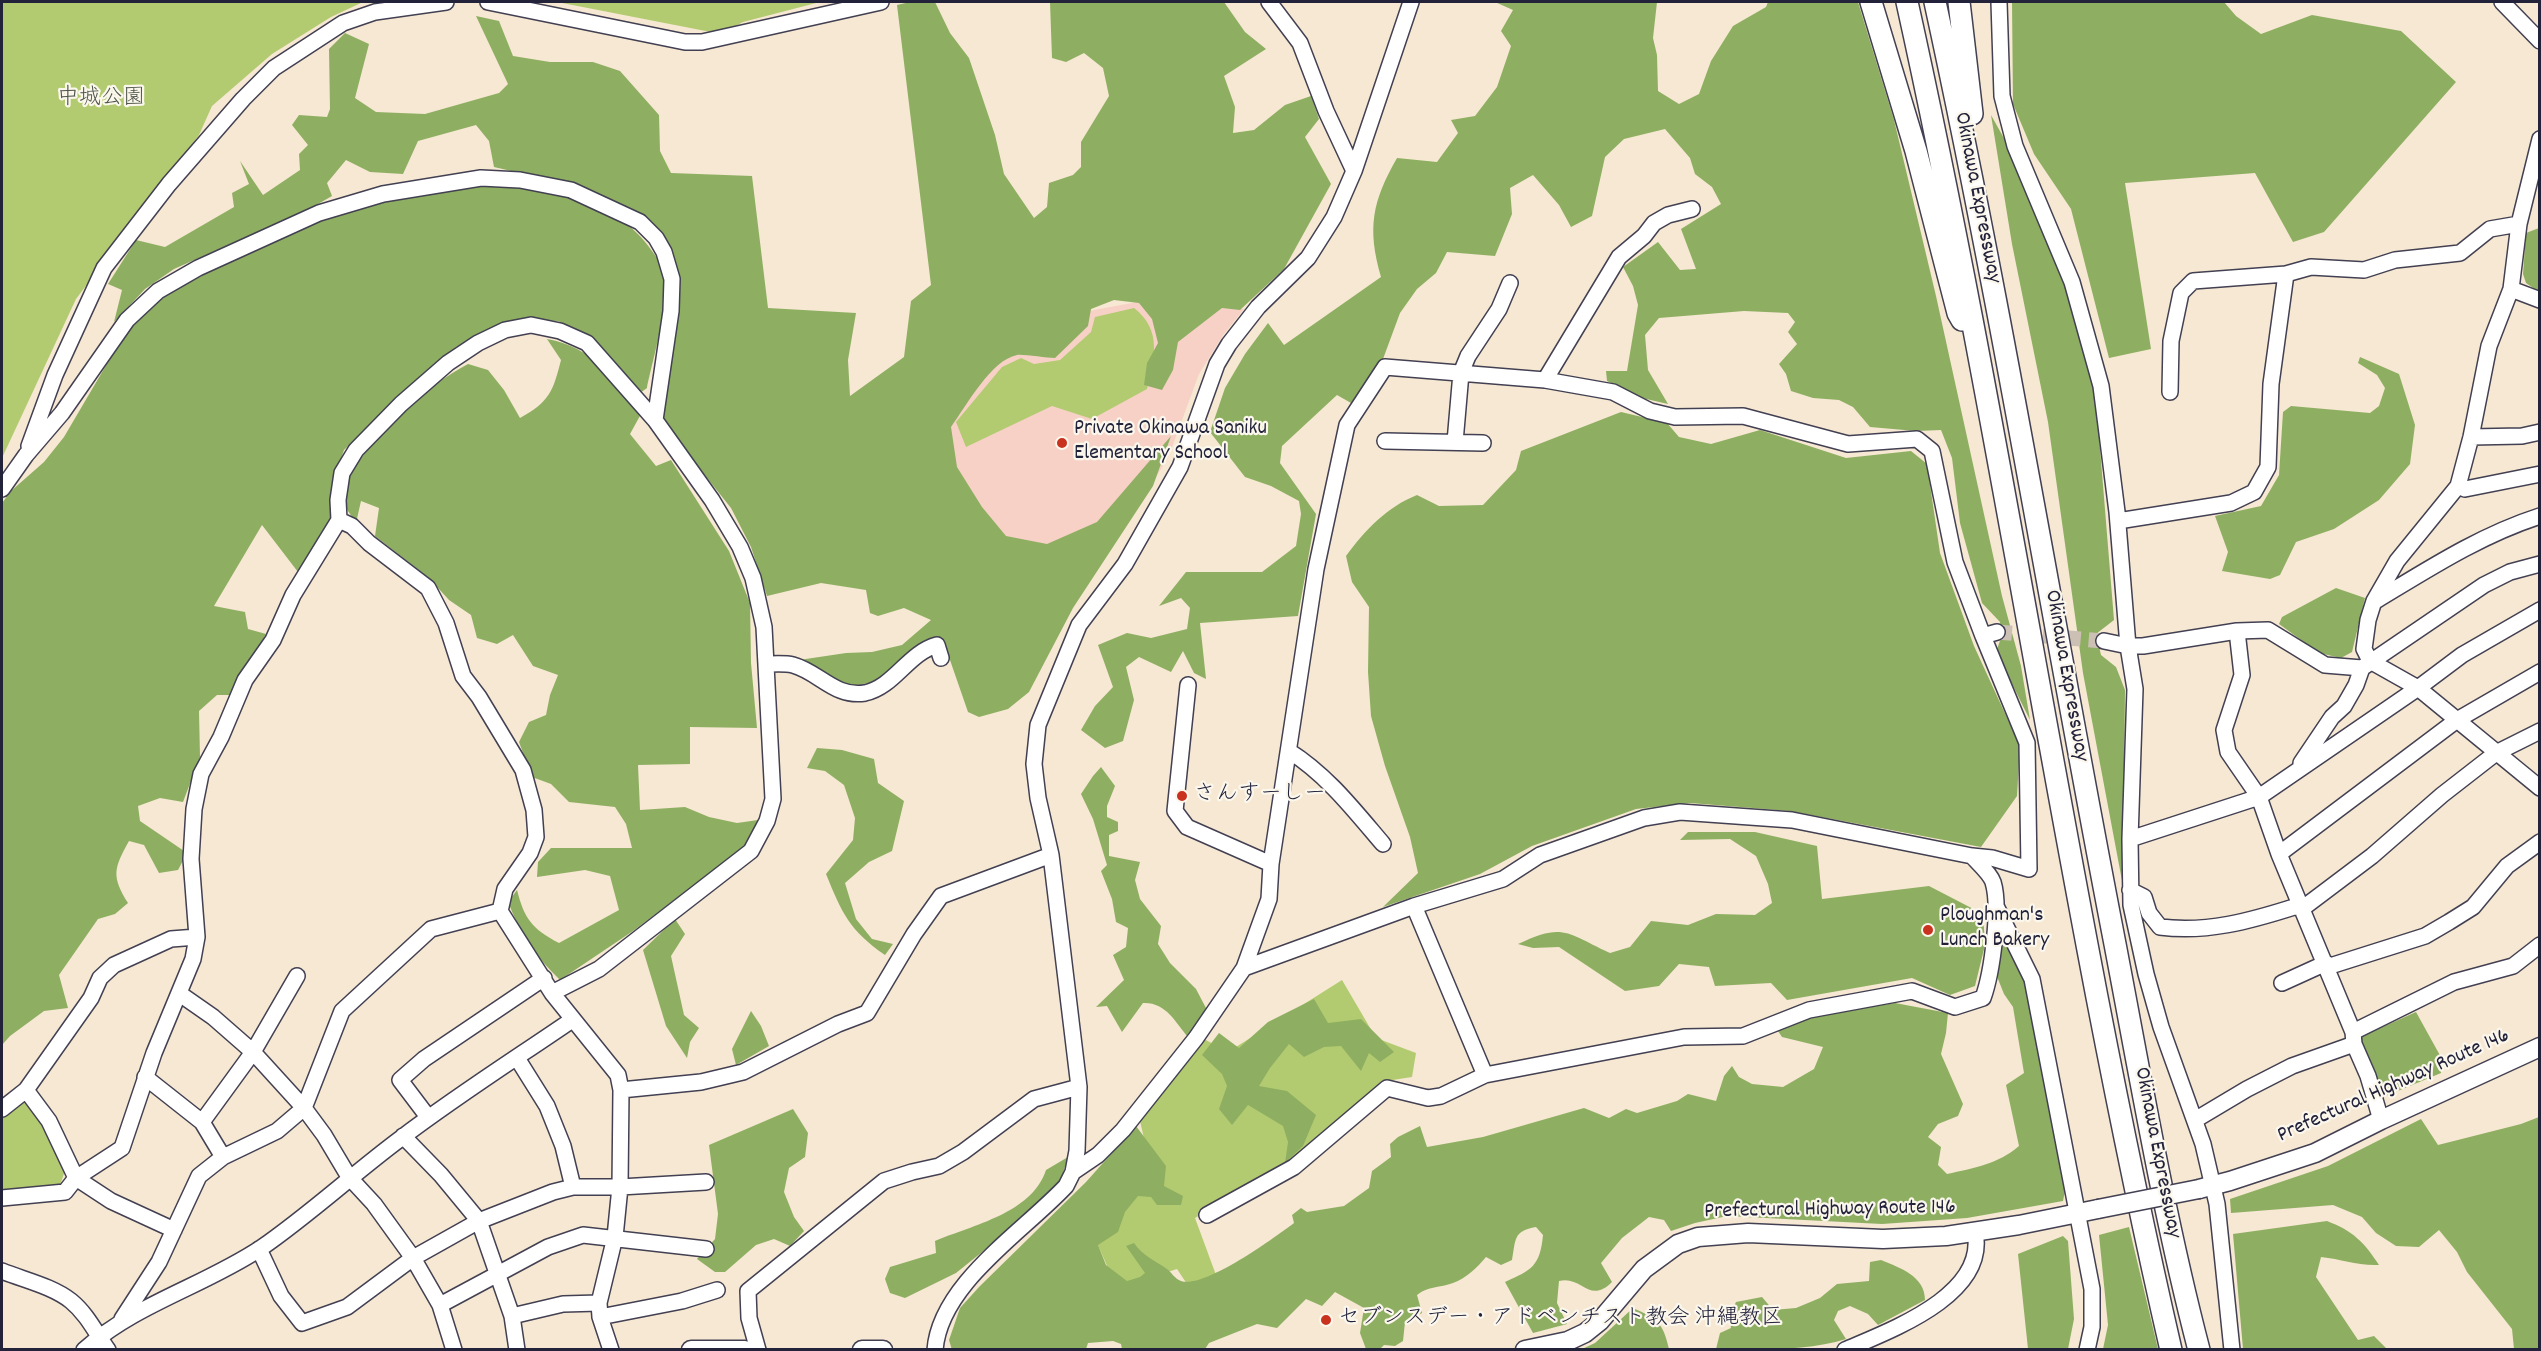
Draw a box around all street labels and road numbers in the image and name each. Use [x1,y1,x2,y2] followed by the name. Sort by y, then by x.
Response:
[1946,110,2006,286] street label: Okinawa Expressway
[2037,588,2093,764] street label: Okinawa Expressway
[2274,1024,2514,1150] street label: Prefectural Highway Route 146
[2126,1065,2186,1241] street label: Okinawa Expressway
[1704,1196,1956,1226] street label: Prefectural Highway Route 146

